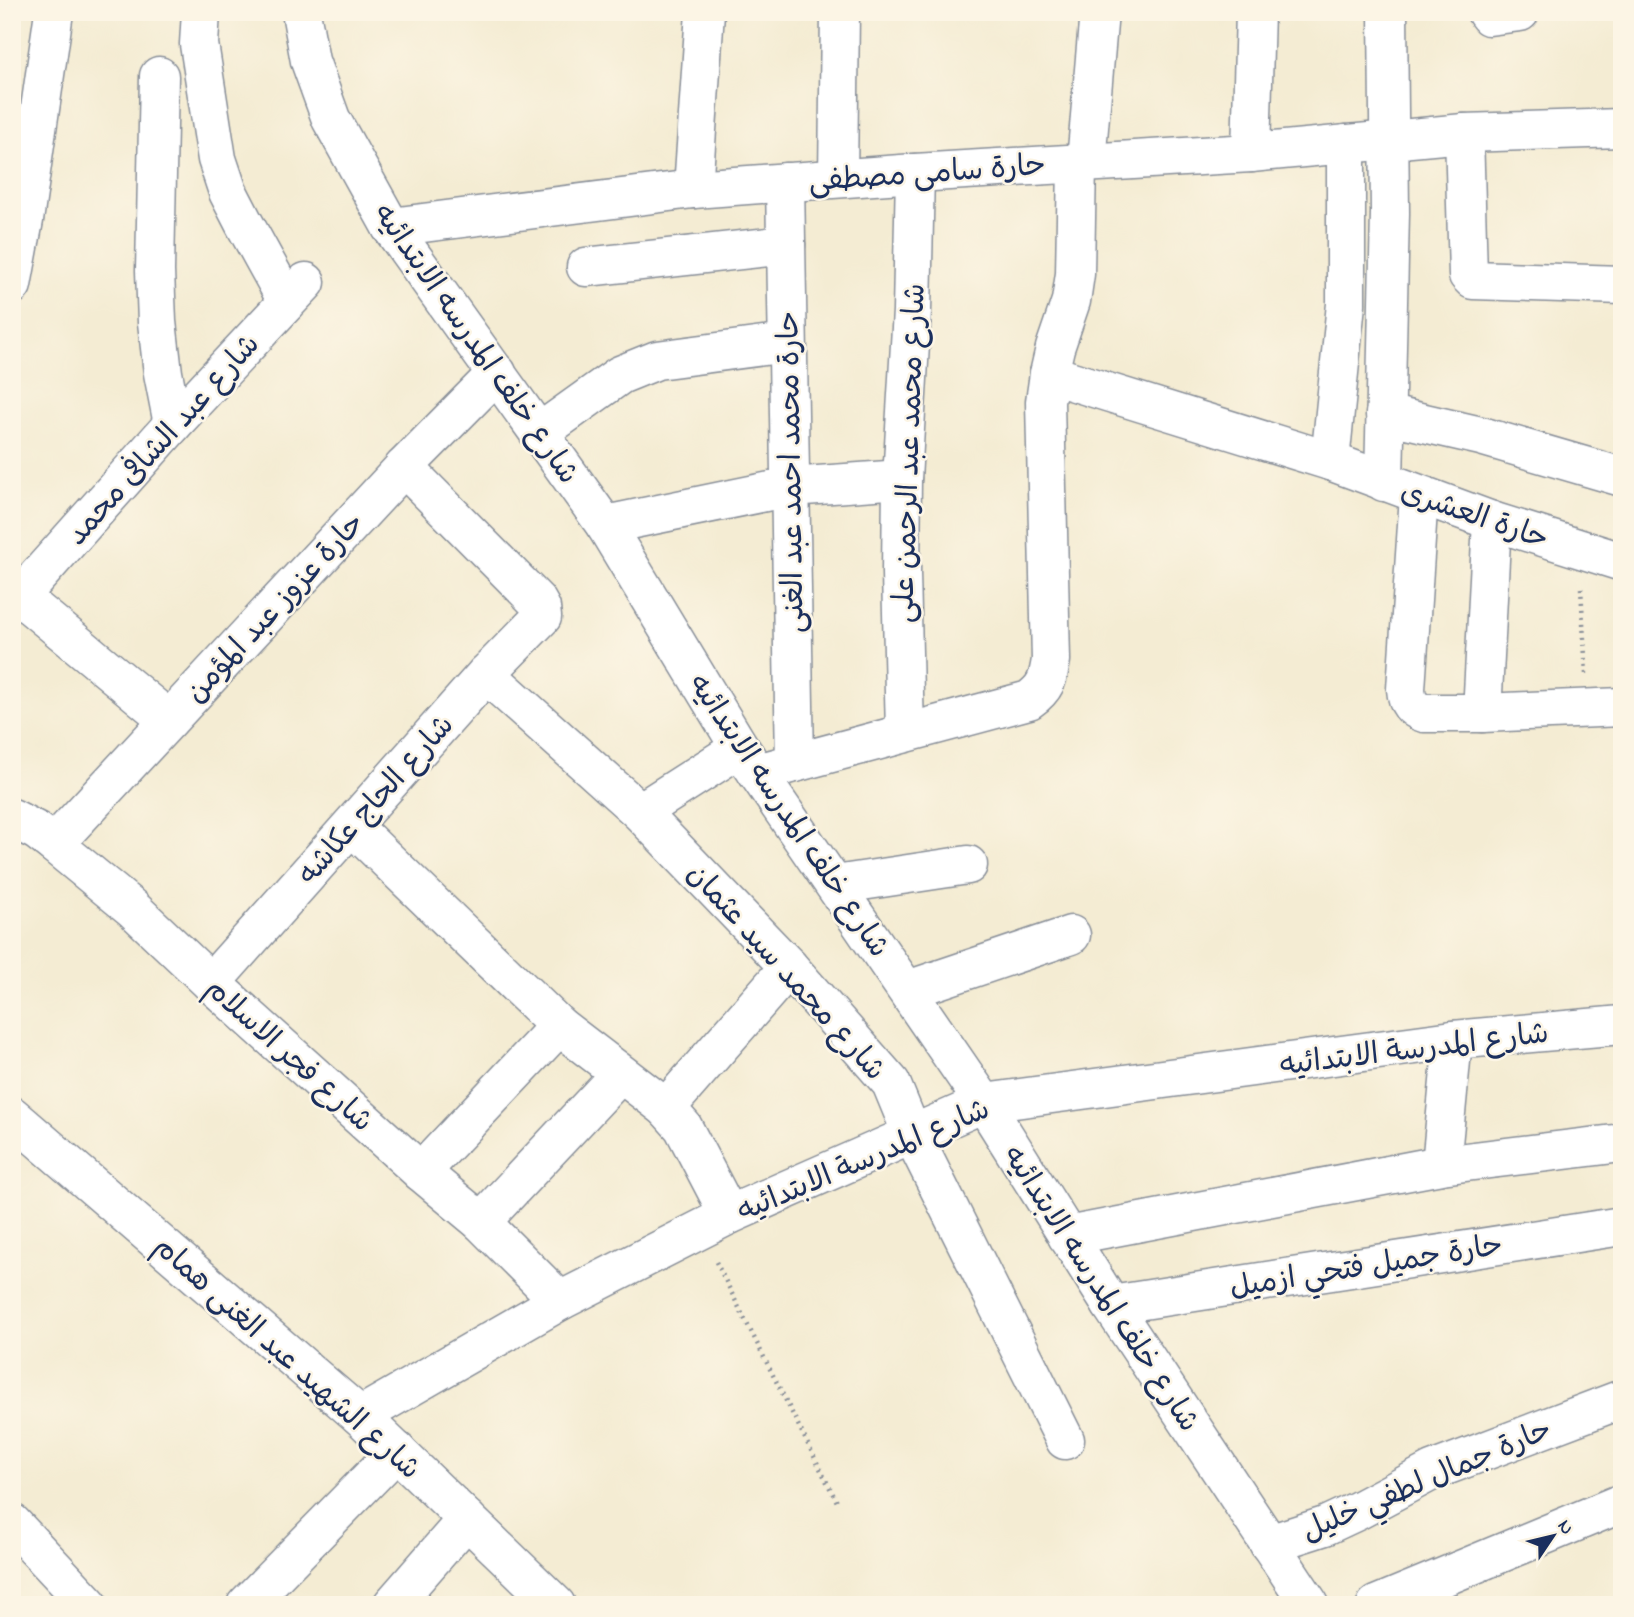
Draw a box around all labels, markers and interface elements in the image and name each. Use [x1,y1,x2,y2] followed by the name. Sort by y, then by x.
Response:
[807,145,1047,205] street label: حارة سامى مصطفى
[361,195,588,494] street label: شارع خلف المدرسه الابتدائيه
[883,283,939,624] street label: شارع محمد عبد الرحمن على
[768,310,818,634] street label: حارة محمد احمد عبد الغنى
[57,325,272,557] street label: شارع عبد الشافى محمد
[1394,471,1554,563] street label: حارة العشرى
[176,504,376,714] street label: حارة عزوز عبد المؤمن
[676,666,899,967] street label: شارع خلف المدرسه الابتدائيه
[288,706,466,896] street label: شارع الحاج عكاشه
[675,854,895,1092] street label: شارع محمد سيد عثمان
[194,969,382,1144] street label: شارع فجر الاسلام
[1277,1013,1551,1089] street label: شارع المدرسة الابتدائيه
[731,1089,997,1235] street label: شارع المدرسة الابتدائيه
[990,1138,1209,1442] street label: شارع خلف المدرسه الابتدائيه
[1227,1225,1506,1312] street label: حارة جميل فتحي ازميل
[143,1227,429,1491] street label: شارع الشهيد عبد الغنى همام
[1295,1409,1560,1555] street label: حارة جمال لطفي خليل
[1518,1502,1588,1572] north arrow
[1550,1515,1580,1541] text: N

